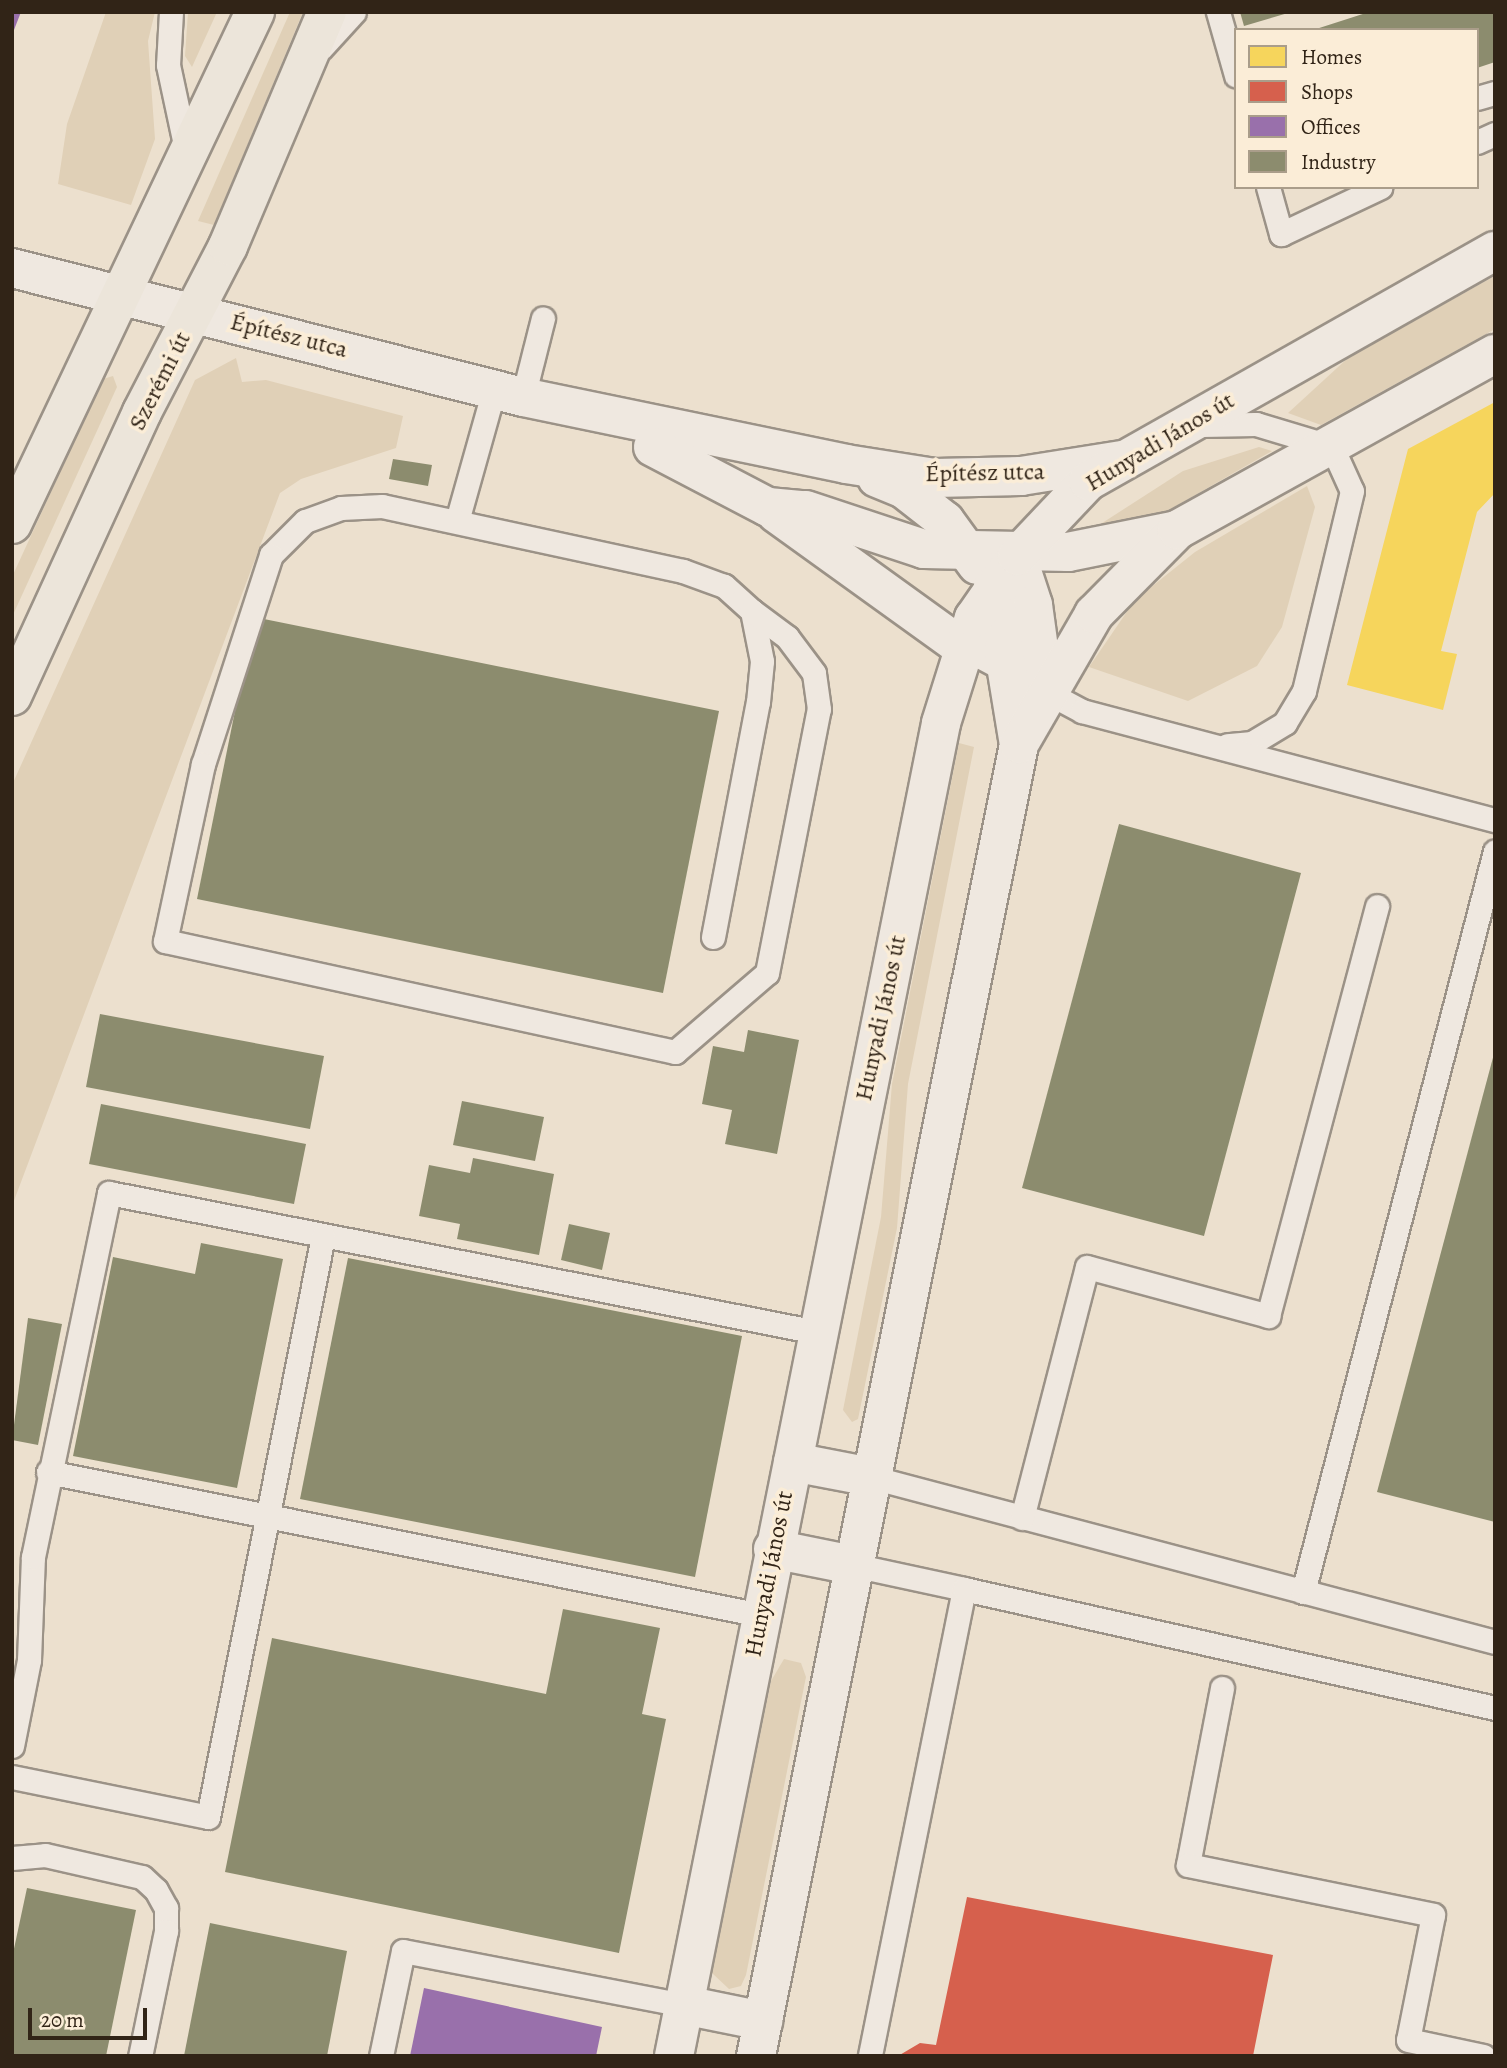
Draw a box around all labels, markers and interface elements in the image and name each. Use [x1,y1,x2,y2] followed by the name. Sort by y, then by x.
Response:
[1234,28,1479,189] legend
[1301,43,1362,71] text: Homes
[1301,78,1353,106] text: Shops
[1301,113,1361,141] text: Offices
[1301,148,1376,176] text: Industry
[227,308,351,364] street label: Építész utca
[123,327,197,435] street label: Szerémi út
[1080,386,1240,498] street label: Hunyadi János út
[925,458,1045,488] street label: Építész utca
[849,933,913,1103] street label: Hunyadi János út
[739,1489,799,1659] street label: Hunyadi János út
[32,1994,150,2038] scale bar
[41,2006,84,2034] text: 20 m

